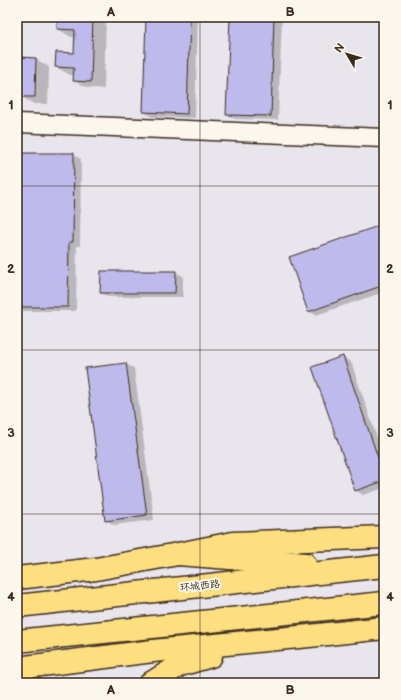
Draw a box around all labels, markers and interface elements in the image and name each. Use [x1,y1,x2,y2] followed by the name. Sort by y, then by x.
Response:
[106,4,115,20] text: A
[285,4,295,20] text: B
[327,34,367,74] north arrow
[332,41,347,55] text: N
[8,97,14,113] text: 1
[387,97,393,113] text: 1
[7,261,15,277] text: 2
[386,261,394,277] text: 2
[7,425,15,441] text: 3
[386,425,394,441] text: 3
[179,578,221,594] street label: 环城西路
[7,589,15,605] text: 4
[386,589,394,605] text: 4
[106,682,115,698] text: A
[285,682,295,698] text: B

